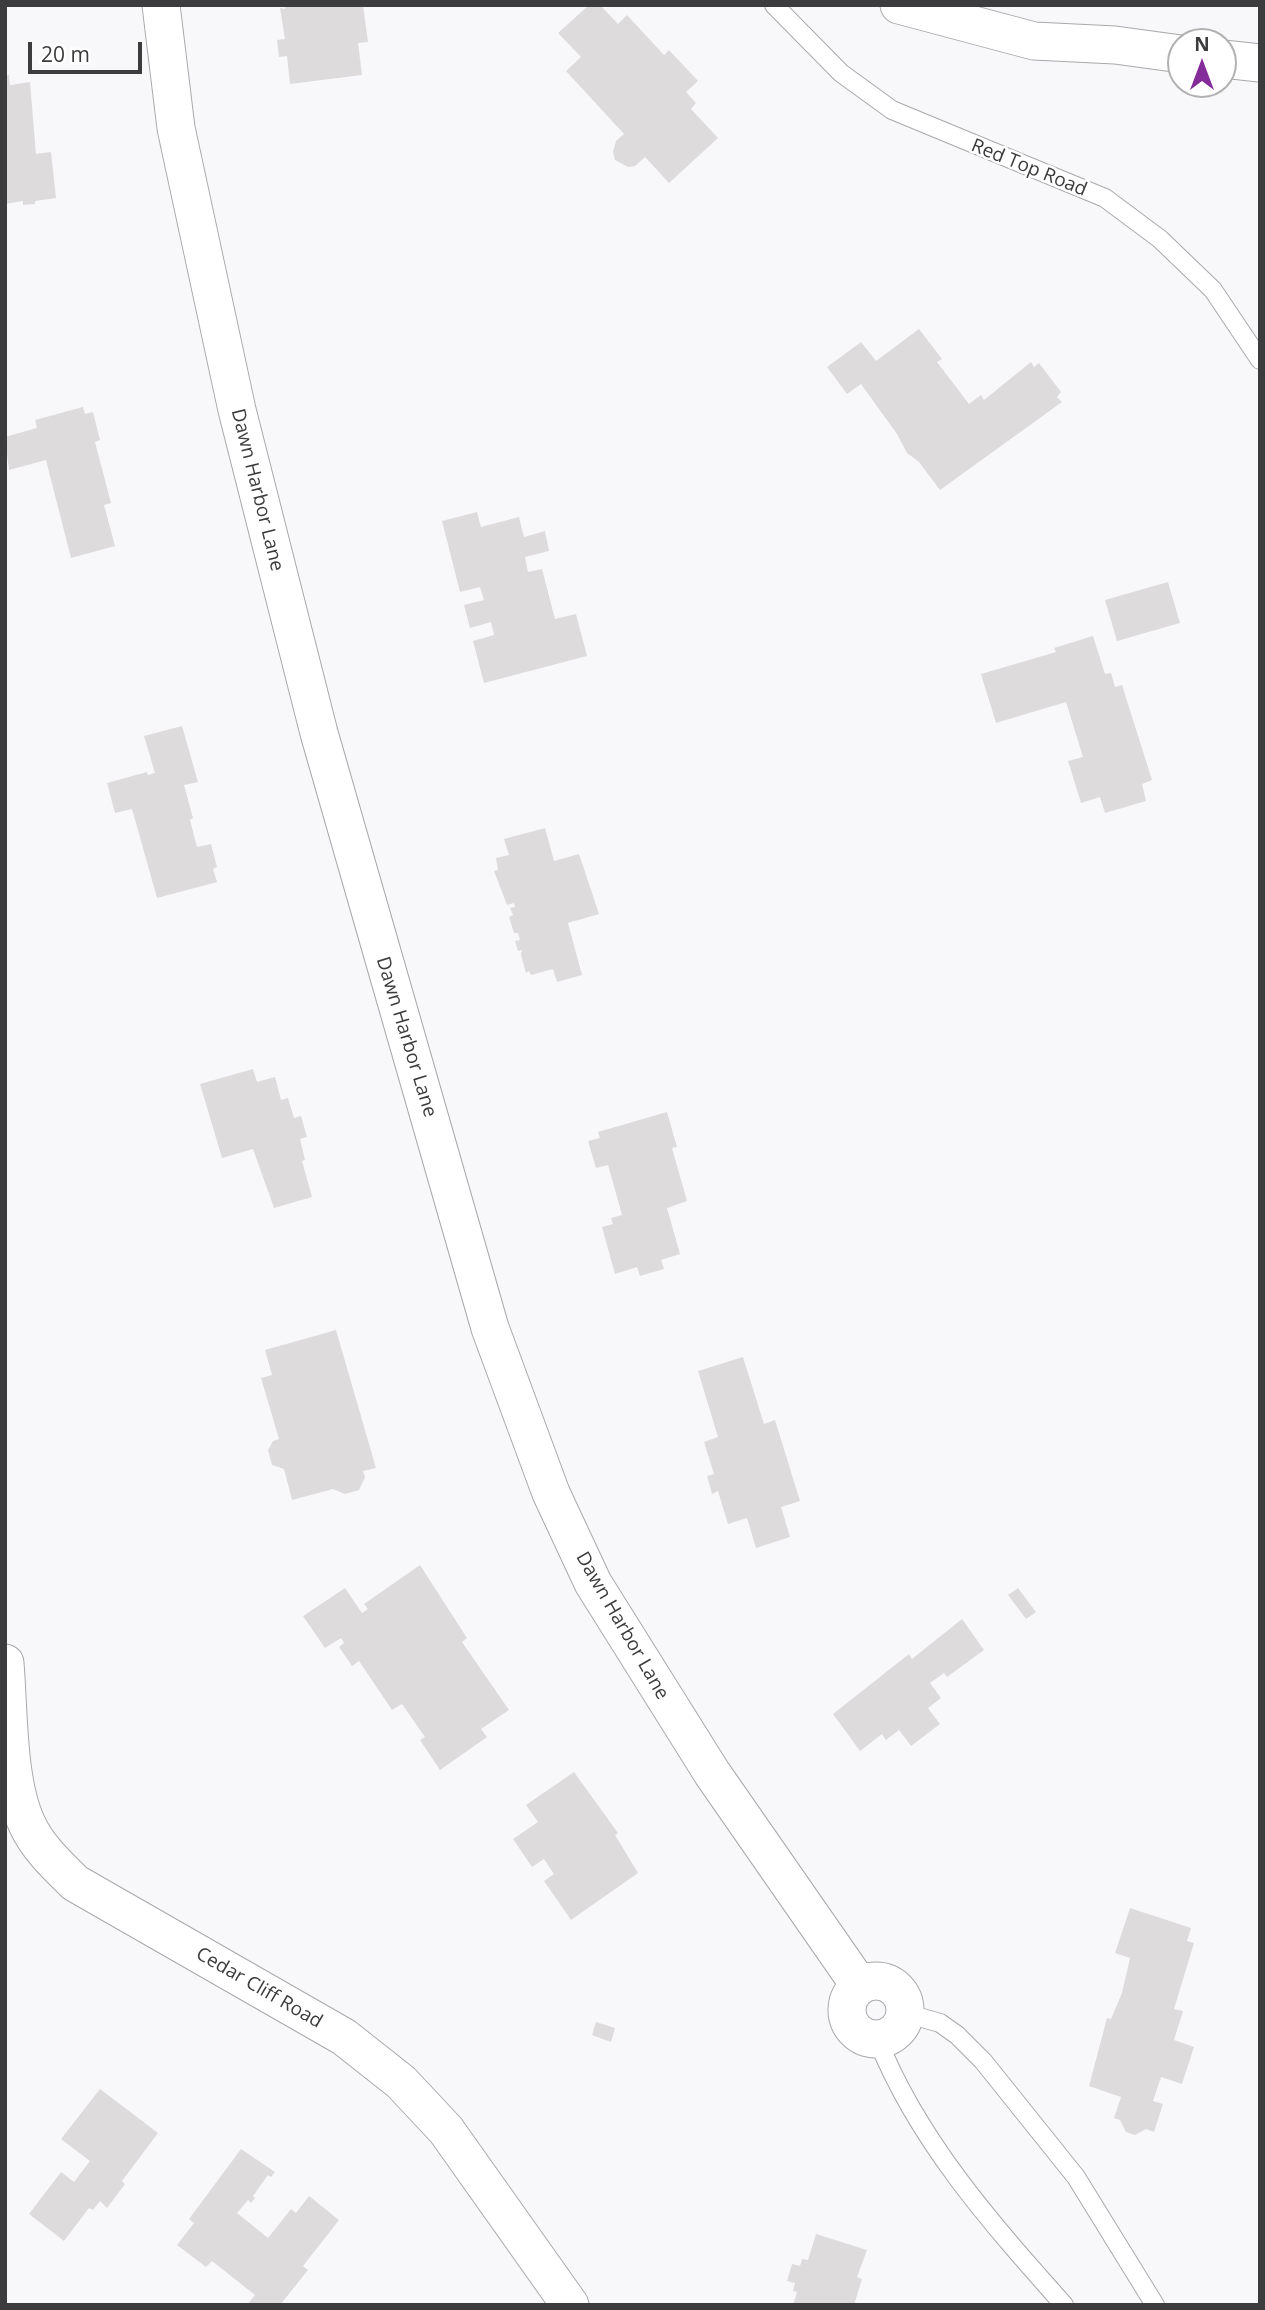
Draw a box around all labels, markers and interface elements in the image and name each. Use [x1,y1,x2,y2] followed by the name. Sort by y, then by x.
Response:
[32,28,145,72] scale bar
[1167,28,1237,98] north arrow
[1194,31,1210,57] text: N
[41,40,90,68] text: 20 m
[968,134,1090,202] street label: Red Top Road
[226,406,288,574] street label: Dawn Harbor Lane
[371,954,441,1120] street label: Dawn Harbor Lane
[570,1548,674,1704] street label: Dawn Harbor Lane
[192,1943,326,2033] street label: Cedar Cliff Road

